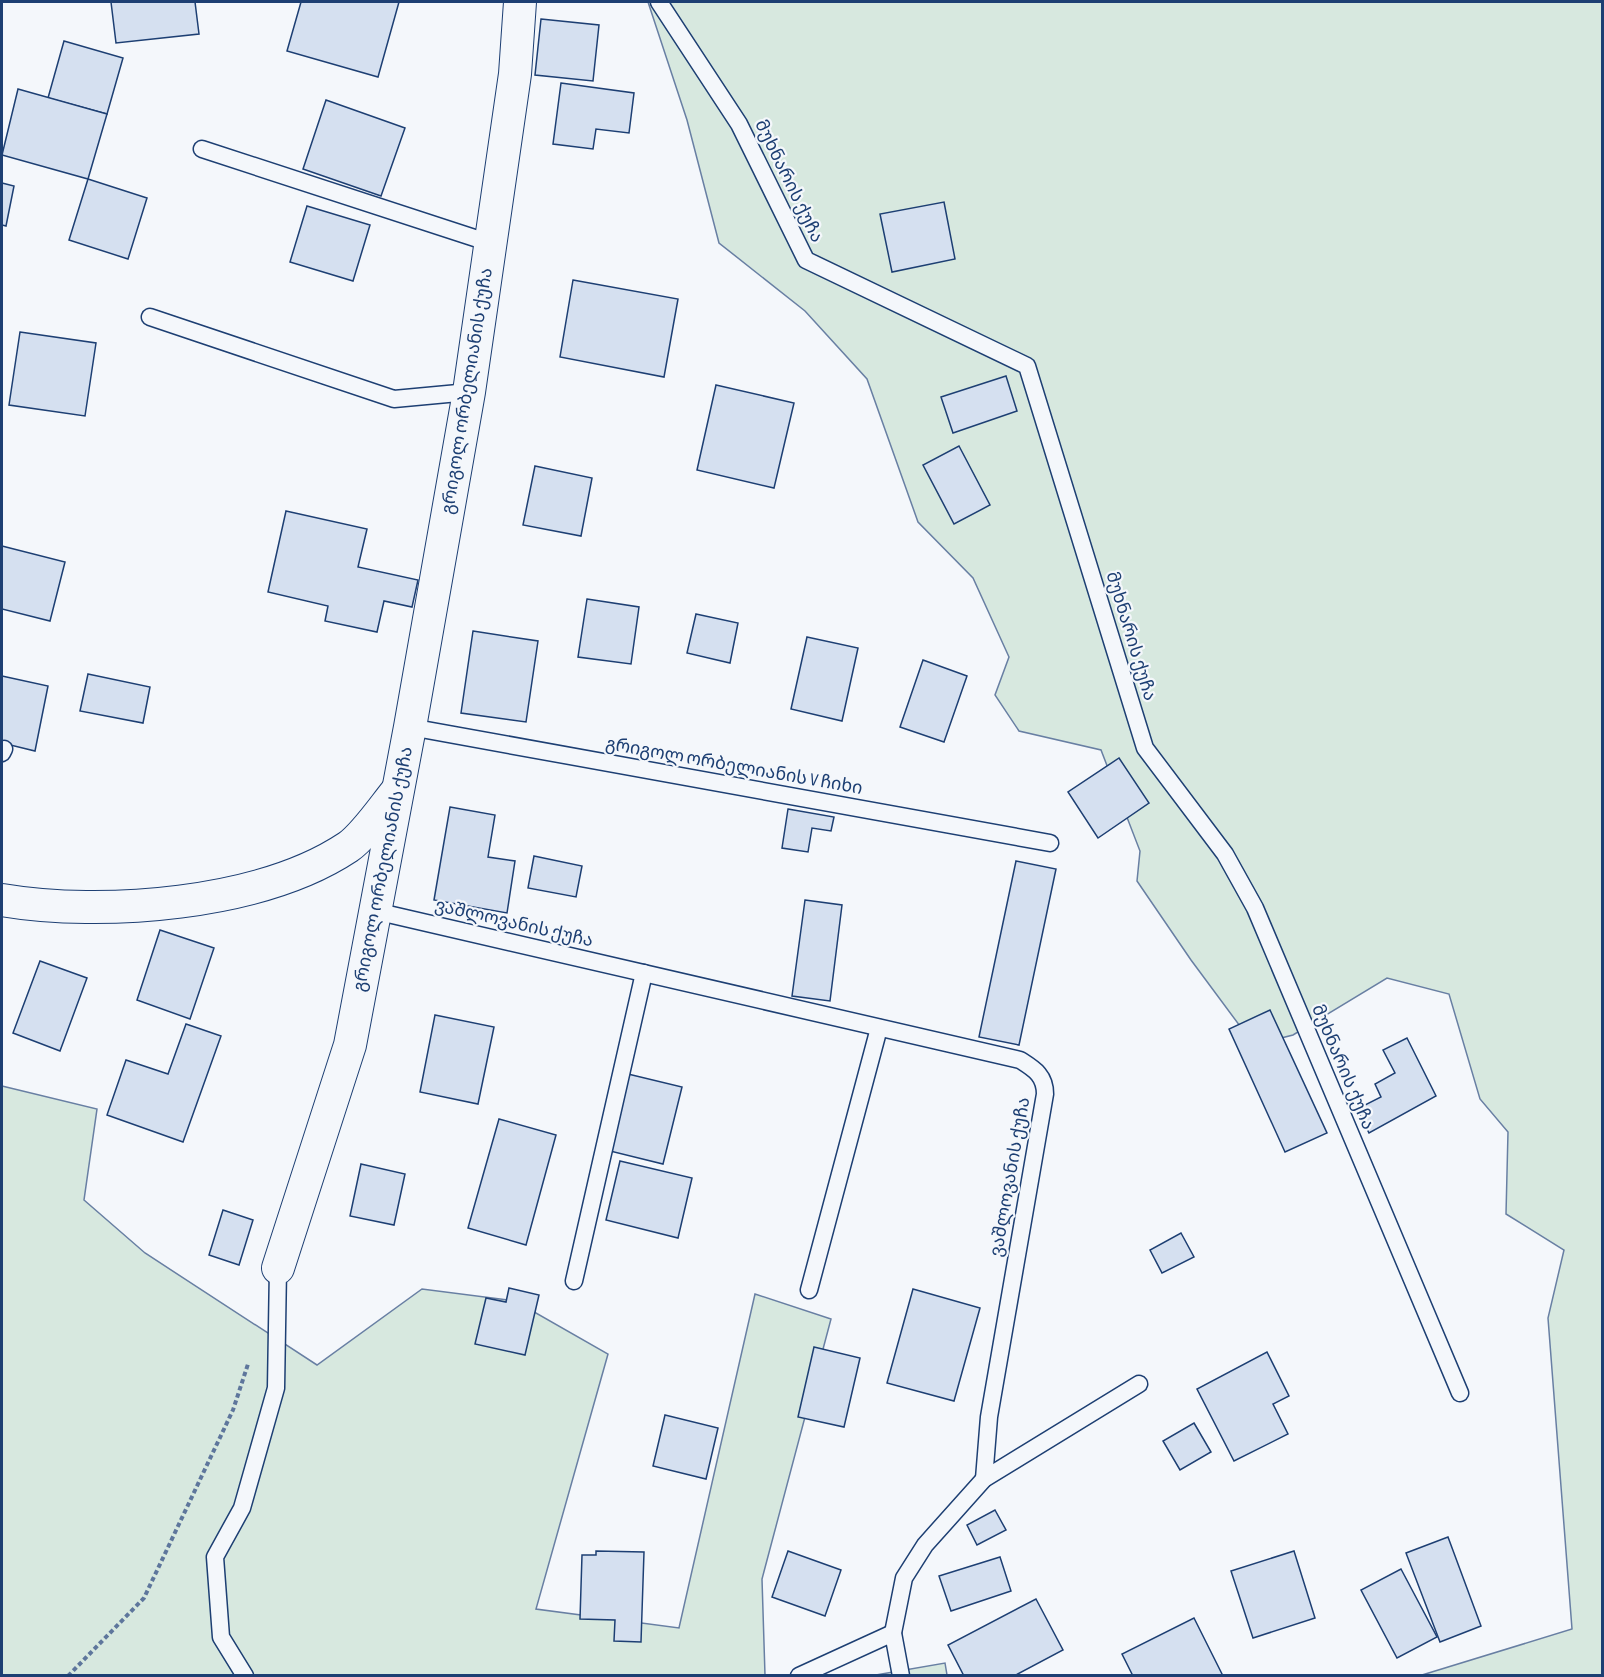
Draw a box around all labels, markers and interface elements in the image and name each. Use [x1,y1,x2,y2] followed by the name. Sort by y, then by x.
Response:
[750,116,828,246] street label: მუხნარის ქუჩა
[437,266,497,516] street label: გრიგოლ ორბელიანის ქუჩა
[1101,569,1161,703] street label: მუხნარის ქუჩა
[604,733,864,799] street label: გრიგოლ ორბელიანის V ჩიხი
[349,745,417,993] street label: გრიგოლ ორბელიანის ქუჩა
[433,895,595,951] street label: ვაშლოვანის ქუჩა
[1307,1001,1379,1133] street label: მუხნარის ქუჩა
[986,1096,1034,1258] street label: ვაშლოვანის ქუჩა

